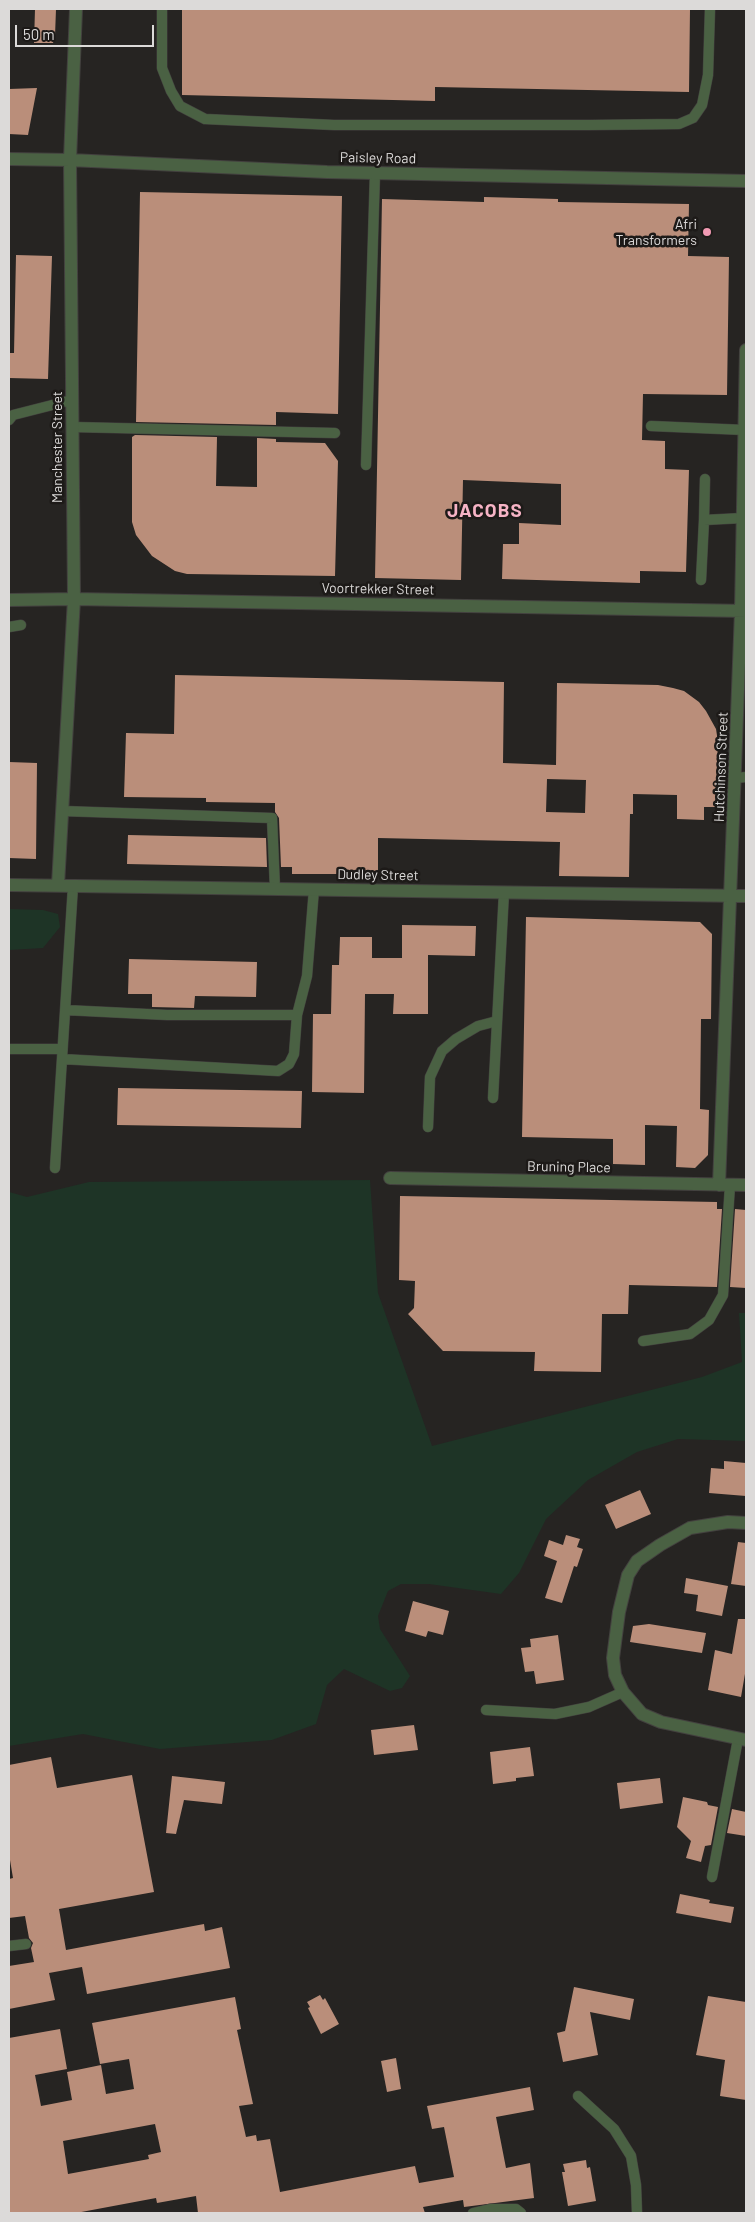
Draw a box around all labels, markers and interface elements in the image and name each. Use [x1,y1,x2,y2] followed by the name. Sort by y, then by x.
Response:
[18,15,156,47] scale bar
[23,25,55,43] text: 50 m
[340,149,416,167] street label: Paisley Road
[616,216,697,248] place label: Afri Transformers
[701,226,713,238] marker: Afri Transformers
[49,391,65,503] street label: Manchester Street
[446,500,524,522] district label: JACOBS
[321,580,435,598] street label: Voortrekker Street
[711,712,731,822] street label: Hutchinson Street
[337,866,419,884] street label: Dudley Street
[527,1158,611,1176] street label: Bruning Place

